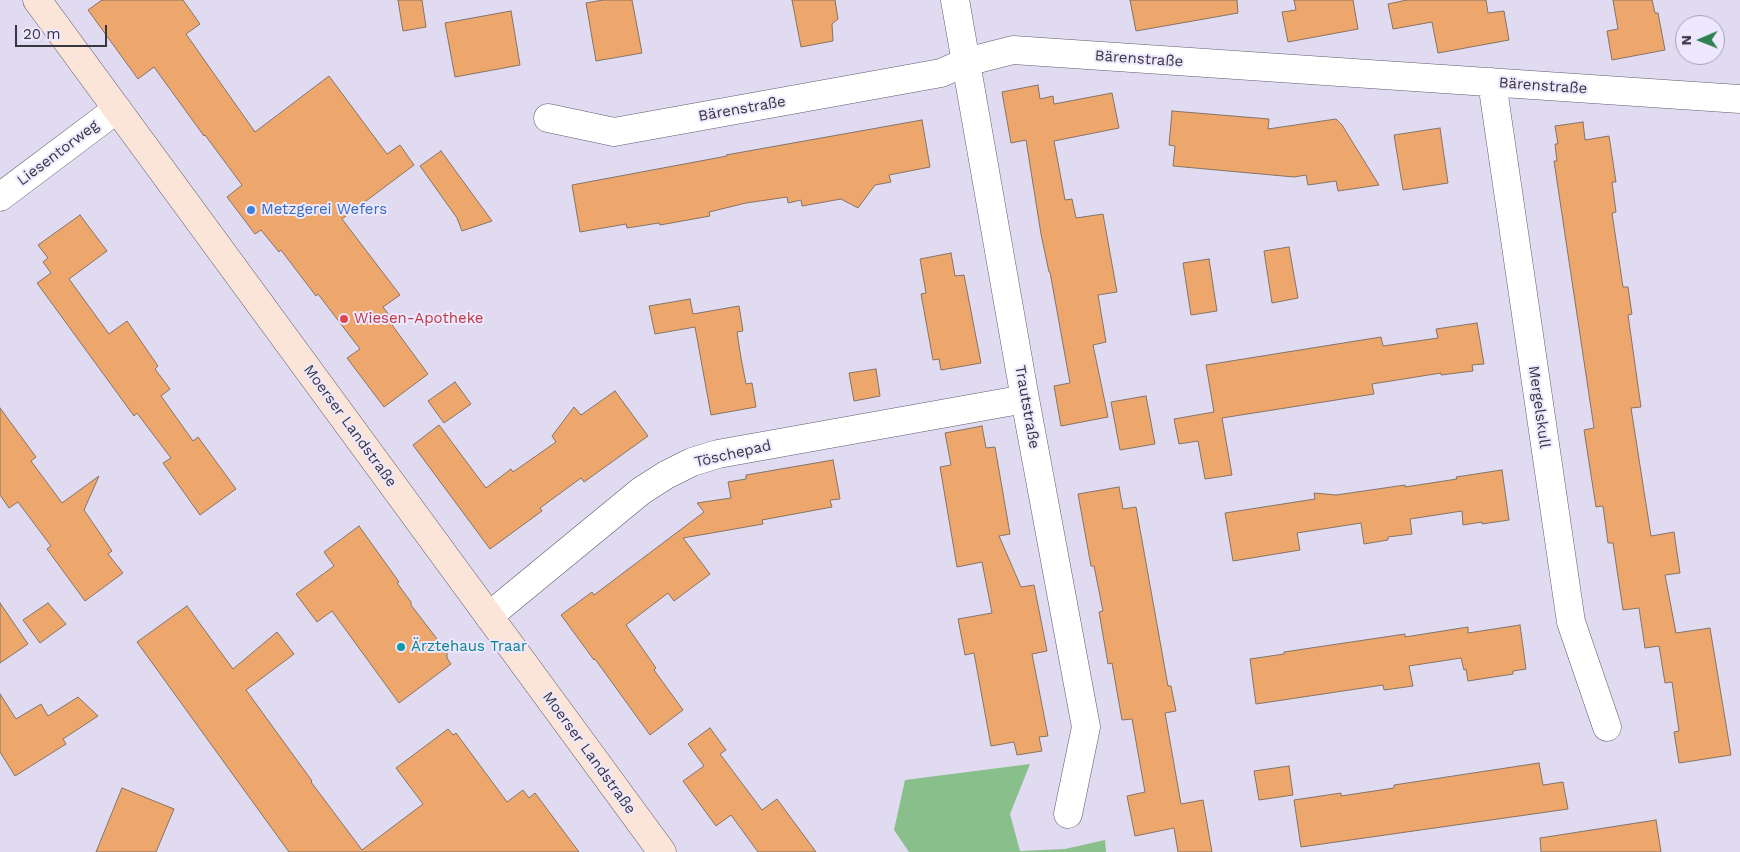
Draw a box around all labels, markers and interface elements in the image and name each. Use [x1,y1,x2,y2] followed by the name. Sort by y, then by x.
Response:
[18,15,110,47] scale bar
[1675,15,1725,65] north arrow
[23,25,61,43] text: 20 m
[1678,35,1694,46] text: N
[1094,47,1184,71] street label: Bärenstraße
[1498,74,1588,98] street label: Bärenstraße
[697,92,787,126] street label: Bärenstraße
[14,116,102,190] street label: Liesentorweg
[261,201,387,219] place label: Metzgerei Wefers
[245,204,257,216] marker: Metzgerei Wefers
[354,310,484,328] place label: Wiesen-Apotheke
[338,313,350,325] marker: Wiesen-Apotheke
[300,361,400,491] street label: Moerser Landstraße
[1011,364,1043,450] street label: Trautstraße
[1524,365,1554,449] street label: Mergelskull
[693,436,773,472] street label: Töschepad
[411,638,527,656] place label: Ärztehaus Traar
[395,641,407,653] marker: Ärztehaus Traar
[539,688,639,818] street label: Moerser Landstraße

